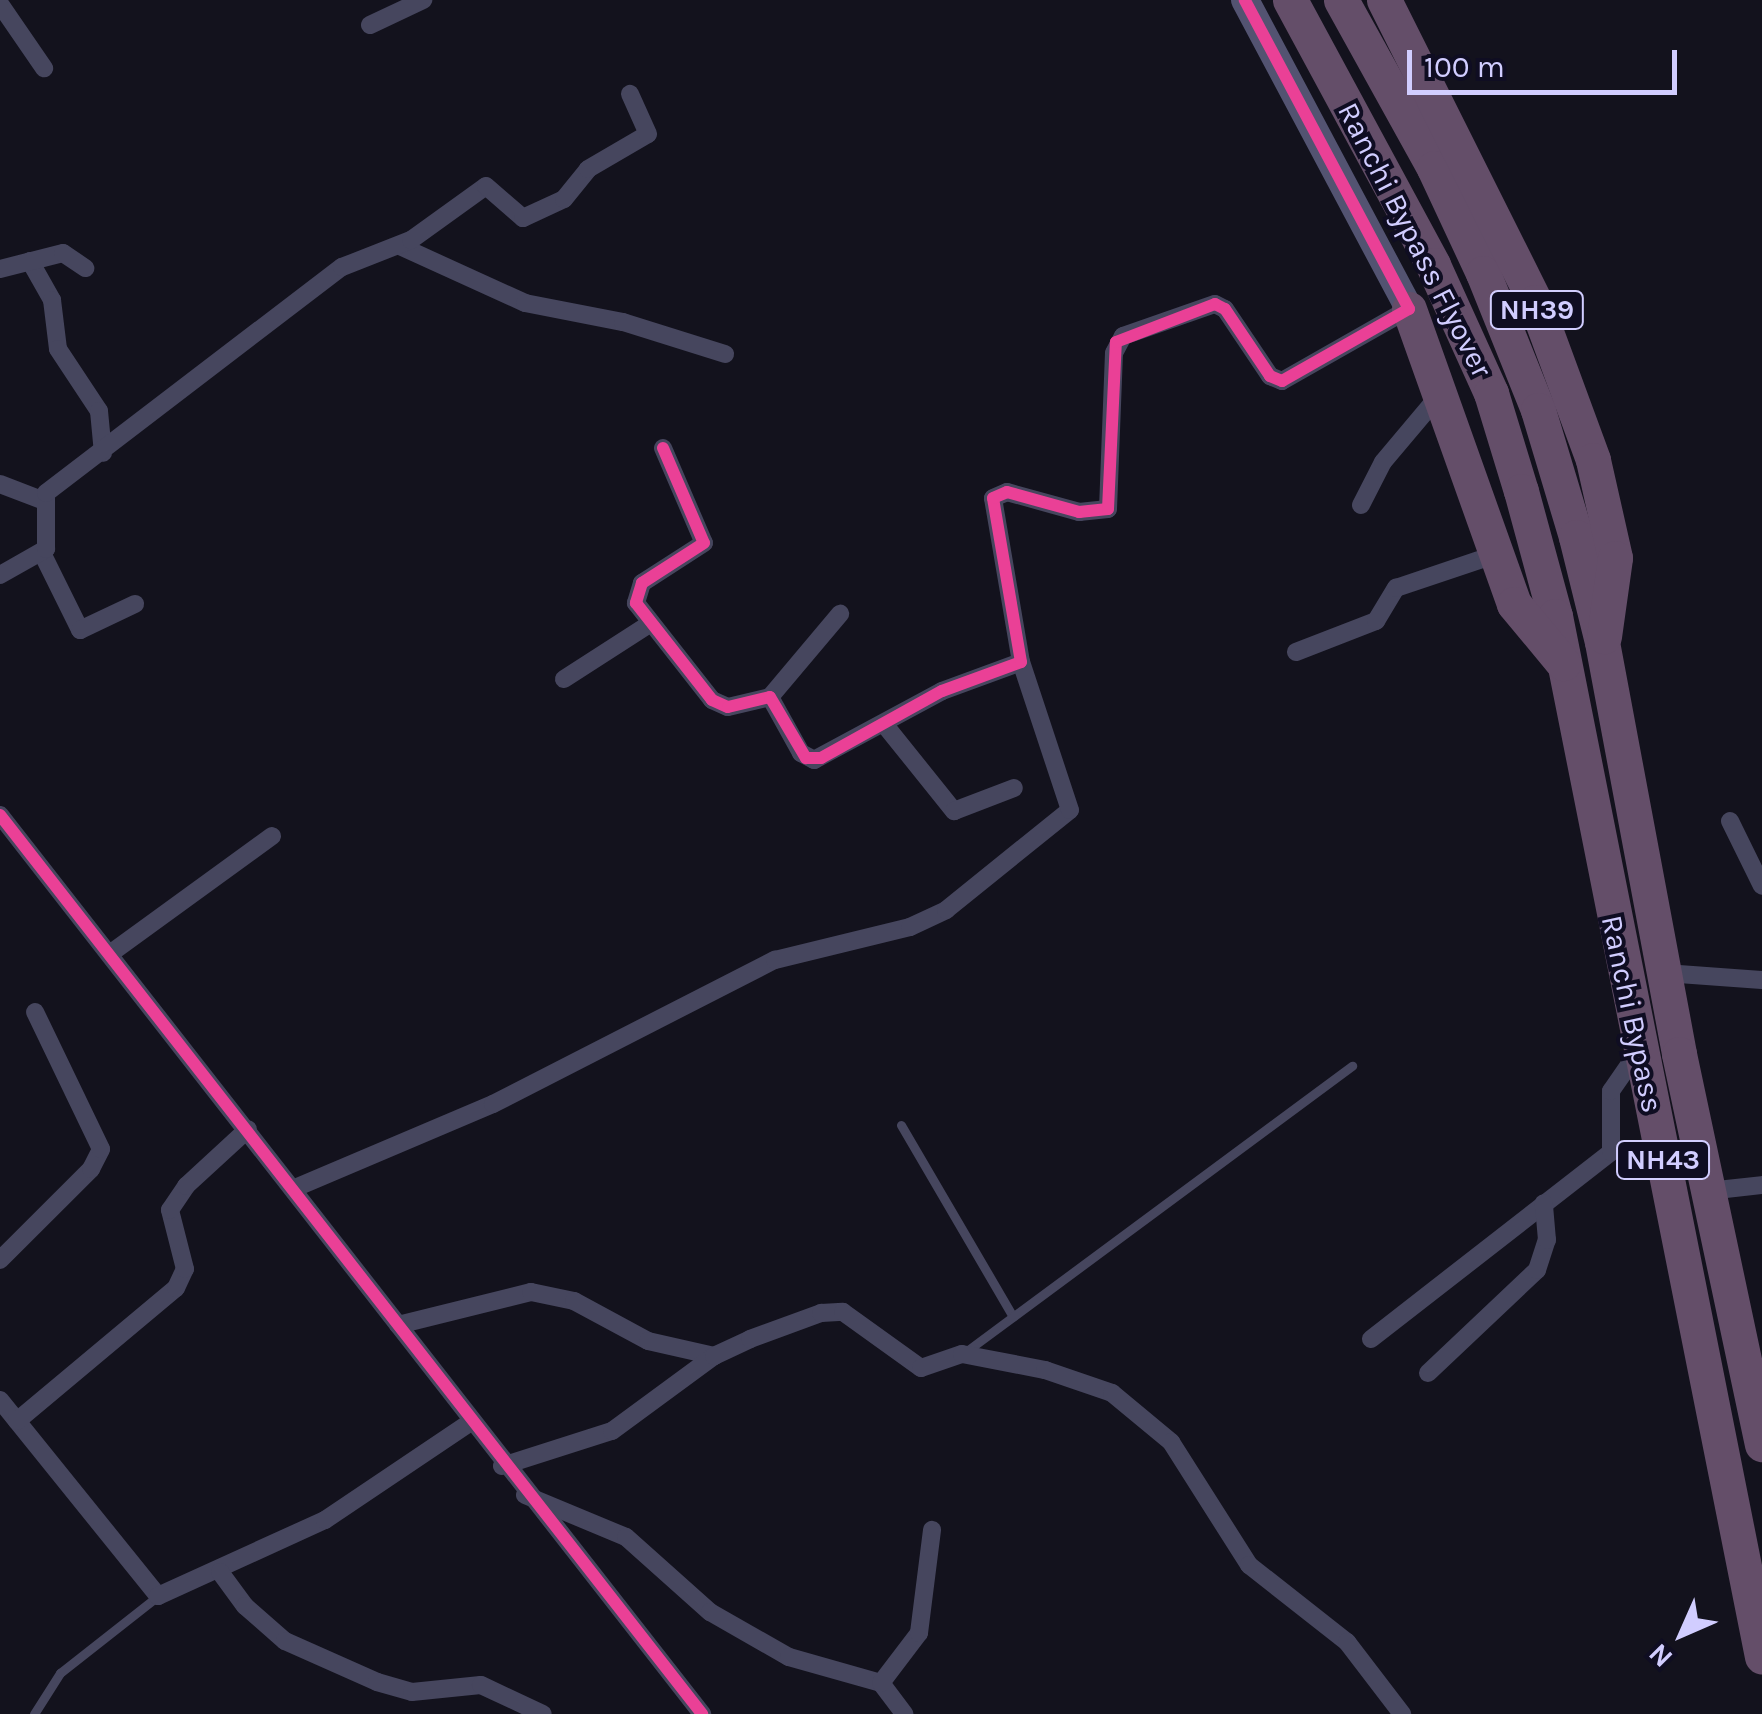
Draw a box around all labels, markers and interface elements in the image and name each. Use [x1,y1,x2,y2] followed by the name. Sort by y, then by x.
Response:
[1412,30,1682,92] scale bar
[1424,49,1505,85] text: 100 m
[1330,97,1500,383] street label: Ranchi Bypass Flyover
[1490,287,1584,333] road number: NH39
[1594,912,1670,1116] street label: Ranchi Bypass
[1616,1137,1710,1183] road number: NH43
[1632,1584,1732,1684] north arrow
[1642,1637,1679,1674] text: N

